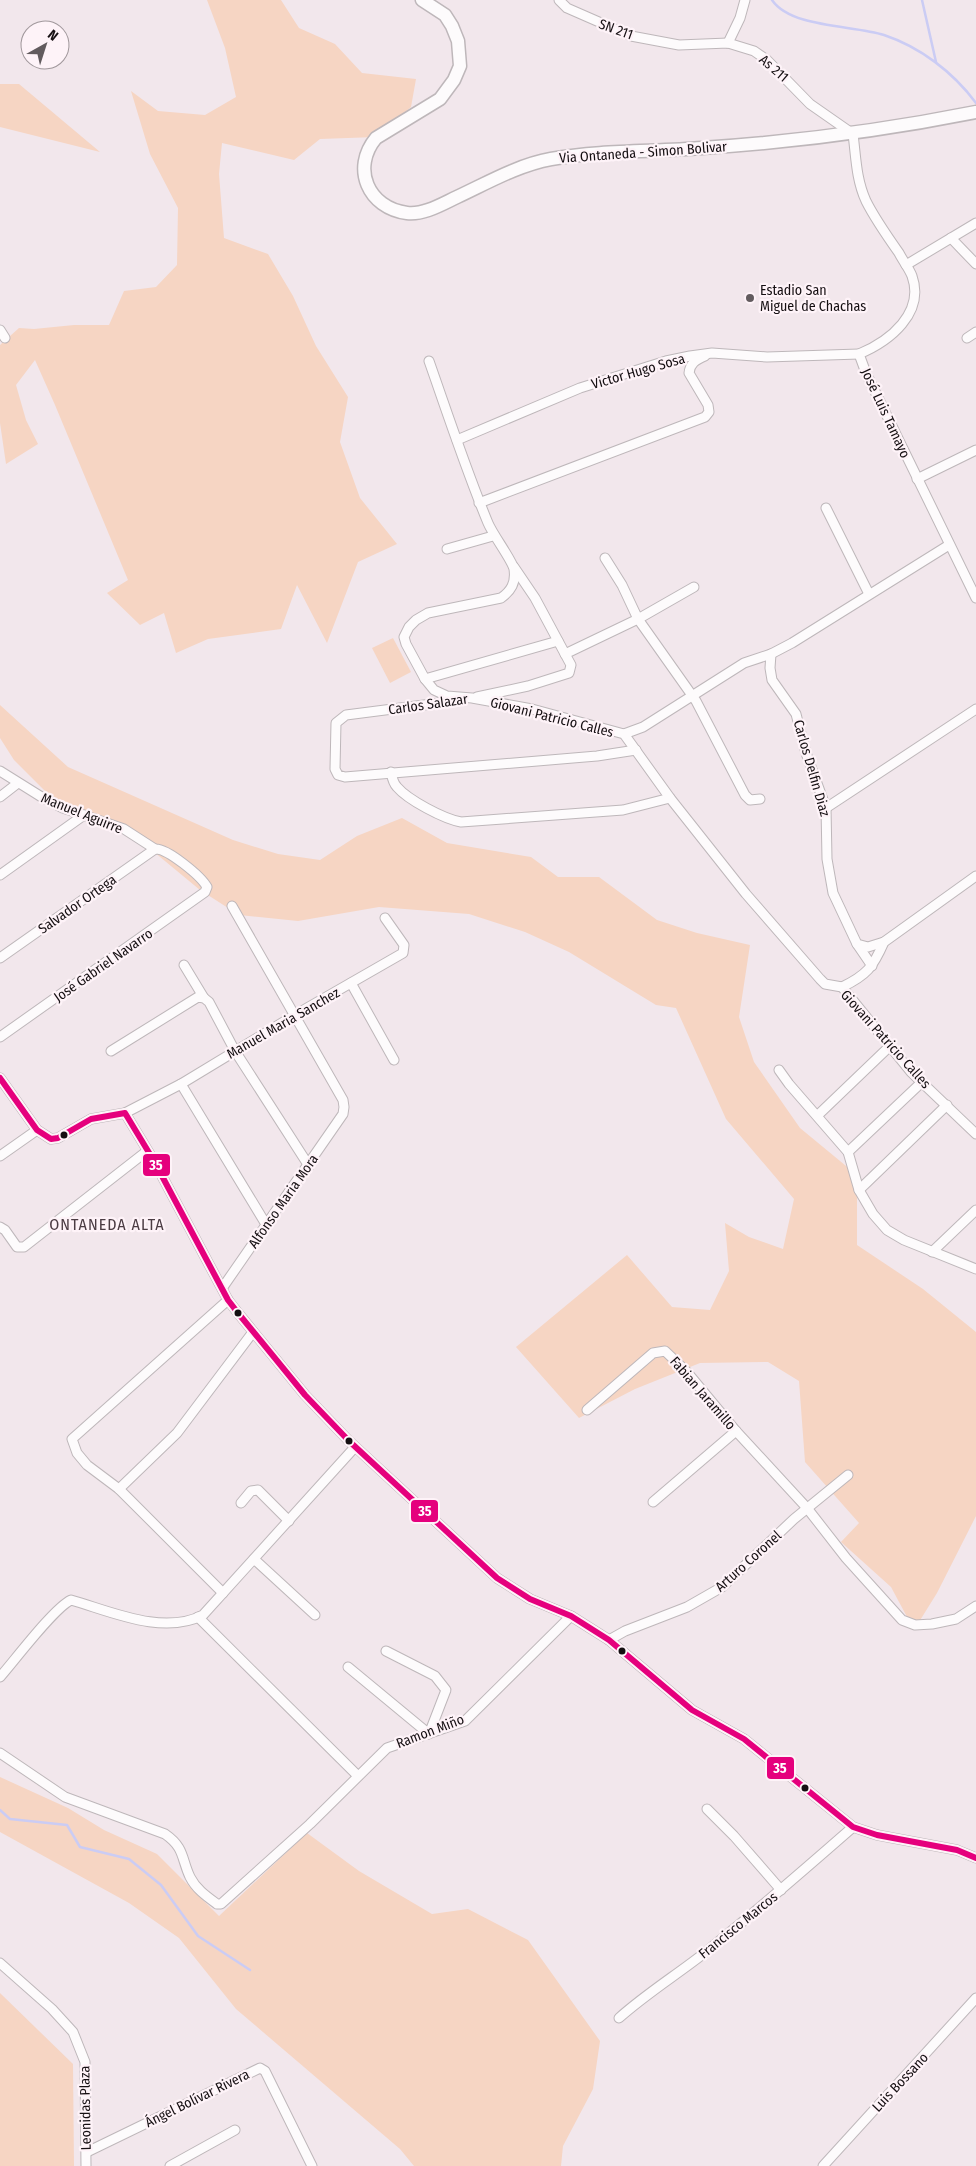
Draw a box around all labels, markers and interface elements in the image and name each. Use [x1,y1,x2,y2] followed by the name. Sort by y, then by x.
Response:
[596,15,635,43] street label: SN 211
[20,20,70,70] north arrow
[44,26,61,45] text: N
[756,51,792,86] street label: As 211
[559,138,728,167] street label: Via Ontaneda - Simon Bolivar
[760,282,866,315] place label: Estadio San Miguel de Chachas
[744,292,756,304] marker: Estadio San Miguel de Chachas
[589,350,687,393] street label: Victor Hugo Sosa
[857,366,914,461] street label: José Luis Tamayo
[387,690,469,718] street label: Carlos Salazar
[488,694,615,741] street label: Giovani Patricio Calles
[790,718,834,819] street label: Carlos Delfin Diaz
[39,789,125,838] street label: Manuel Aguirre
[35,871,120,938] street label: Salvador Ortega
[51,925,156,1006] street label: José Gabriel Navarro
[224,984,343,1063] street label: Manuel Maria Sanchez
[837,987,934,1092] street label: Giovani Patricio Calles
[59,1130,69,1140] unlabelled marker
[245,1151,322,1251] street label: Alfonso Maria Mora
[142,1153,171,1177] line badge: 35
[148,1157,163,1174] text: 35
[49,1215,165,1234] district label: ONTANEDA ALTA
[233,1308,243,1318] unlabelled marker
[666,1353,739,1433] street label: Fabian Jaramillo
[344,1436,354,1446] unlabelled marker
[410,1499,439,1523] line badge: 35
[417,1503,432,1520] text: 35
[712,1527,785,1596] street label: Arturo Coronel
[617,1646,627,1656] unlabelled marker
[394,1711,467,1752] street label: Ramon Miño
[766,1756,795,1780] line badge: 35
[772,1760,787,1777] text: 35
[800,1783,810,1793] unlabelled marker
[695,1888,781,1962] street label: Francisco Marcos
[869,2049,932,2115] street label: Luis Bossano
[76,2065,95,2150] street label: Leonidas Plaza
[142,2065,252,2131] street label: Ángel Bolívar Rivera

